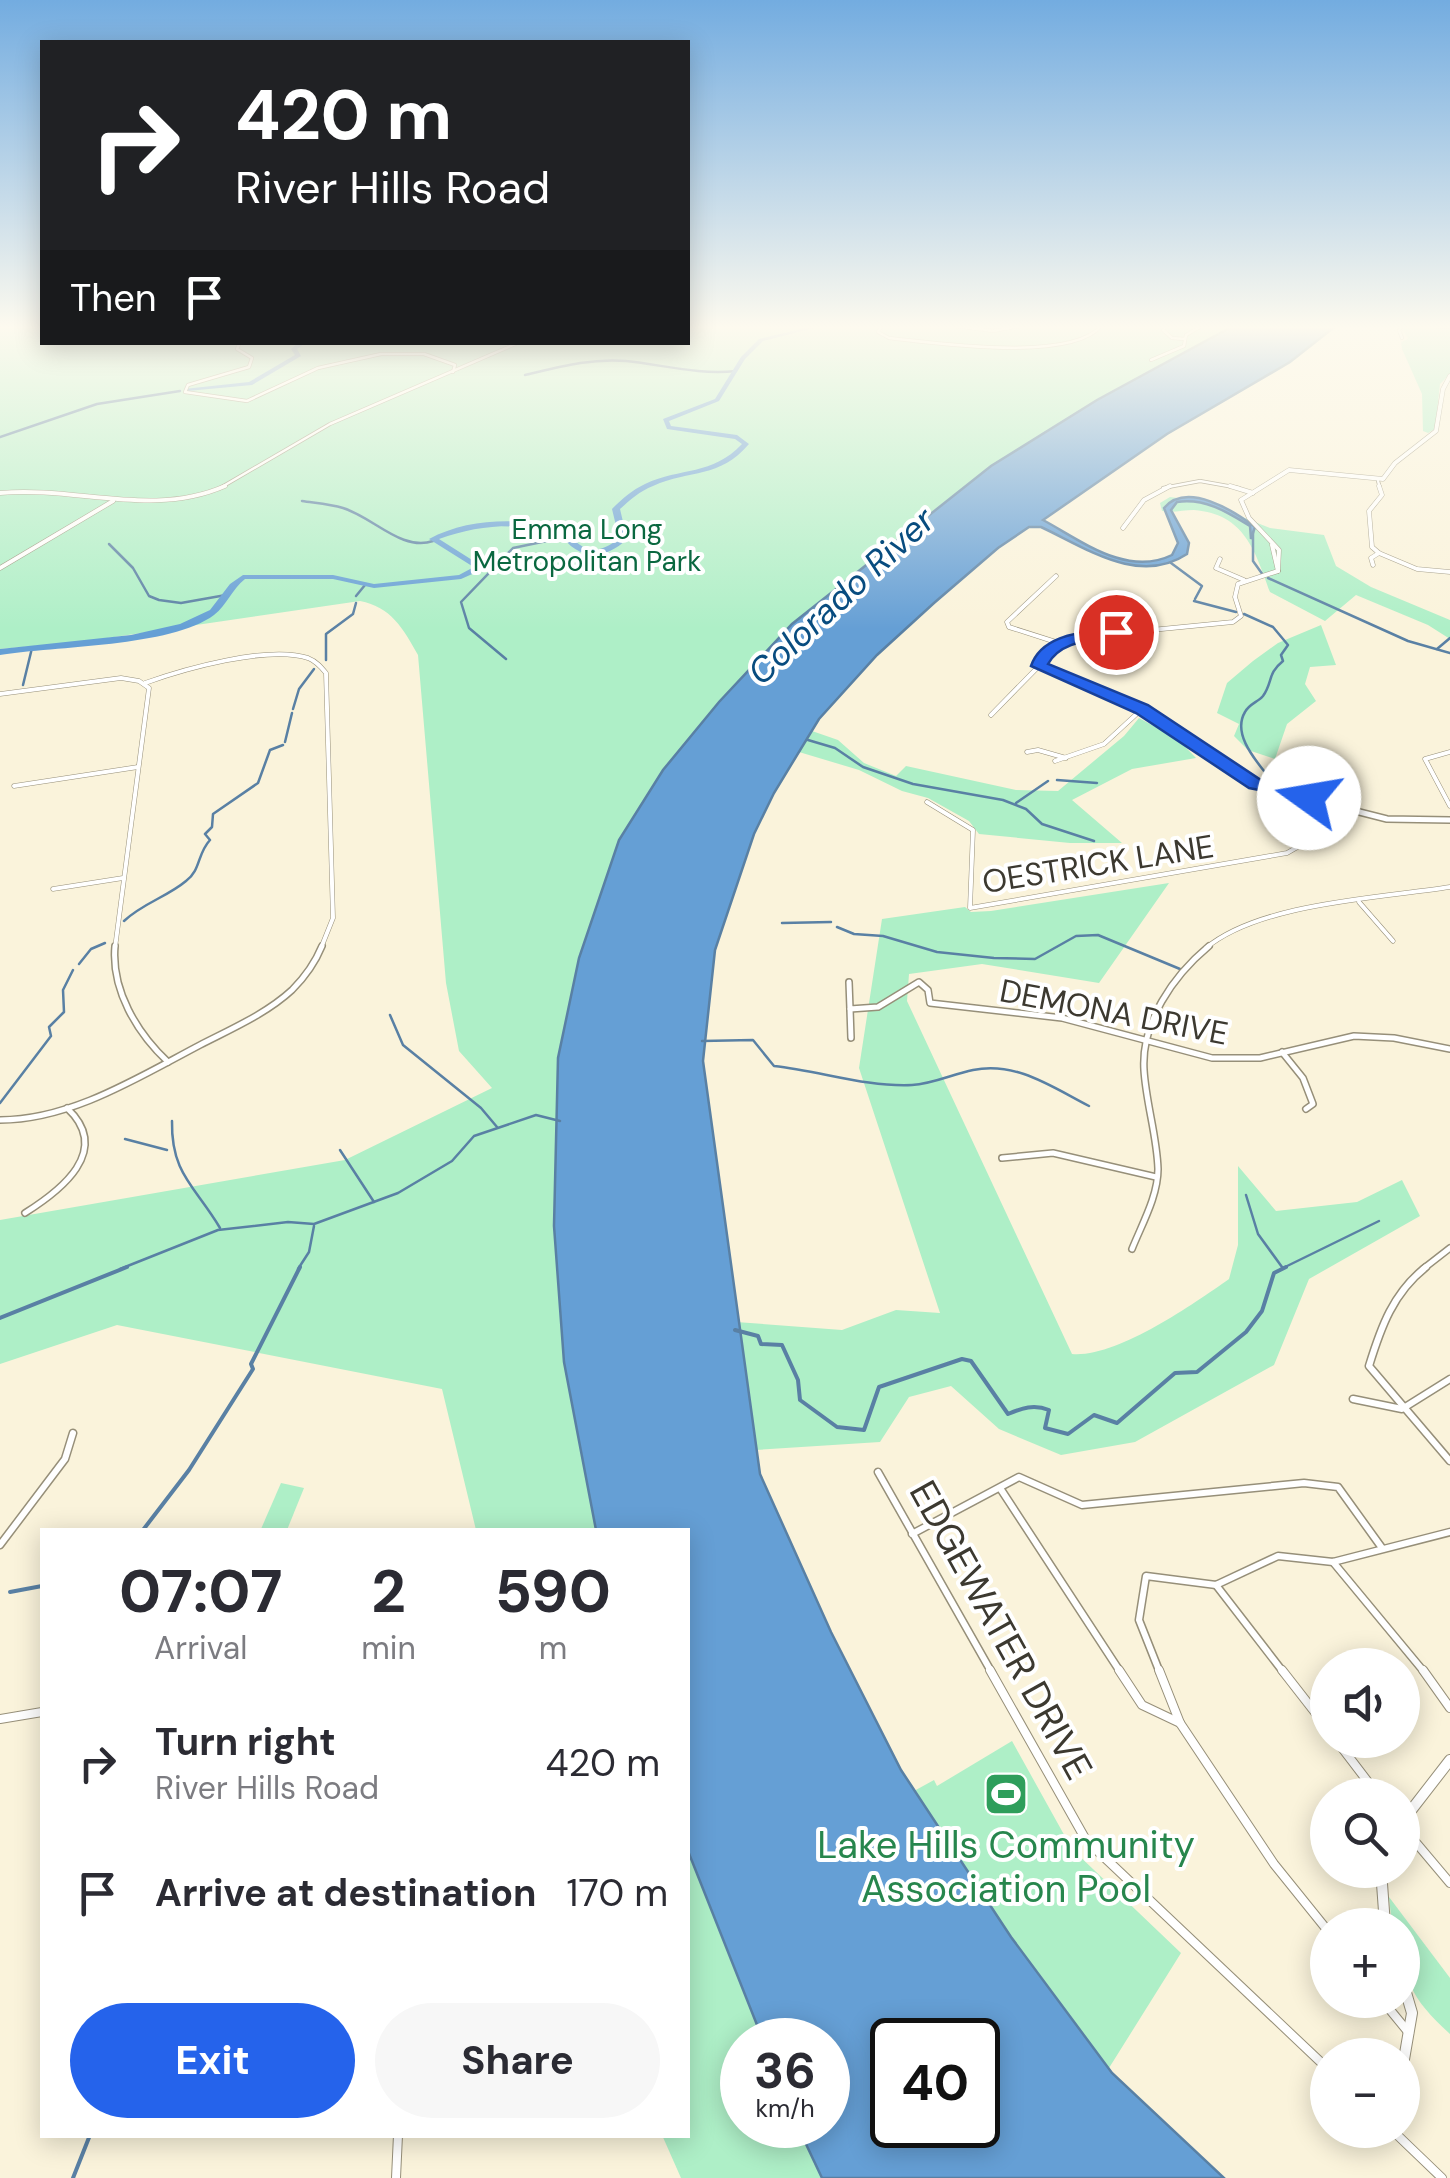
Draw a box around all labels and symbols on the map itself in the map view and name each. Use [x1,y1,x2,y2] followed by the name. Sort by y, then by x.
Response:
[738,497,945,695] water label: Colorado River
[473,511,701,580] park label: Emma Long Metropolitan Park
[1074,590,1159,675] pin
[1257,746,1361,850] position arrow
[979,825,1217,903] street label: OESTRICK LANE
[996,969,1232,1055] street label: DEMONA DRIVE
[898,1472,1104,1788] street label: EDGEWATER DRIVE
[983,1771,1029,1817] sports icon: Lake Hills Community Association Pool
[817,1820,1195,1914] place label: Lake Hills Community Association Pool
[870,2018,1000,2148] speed limit sign: 40

